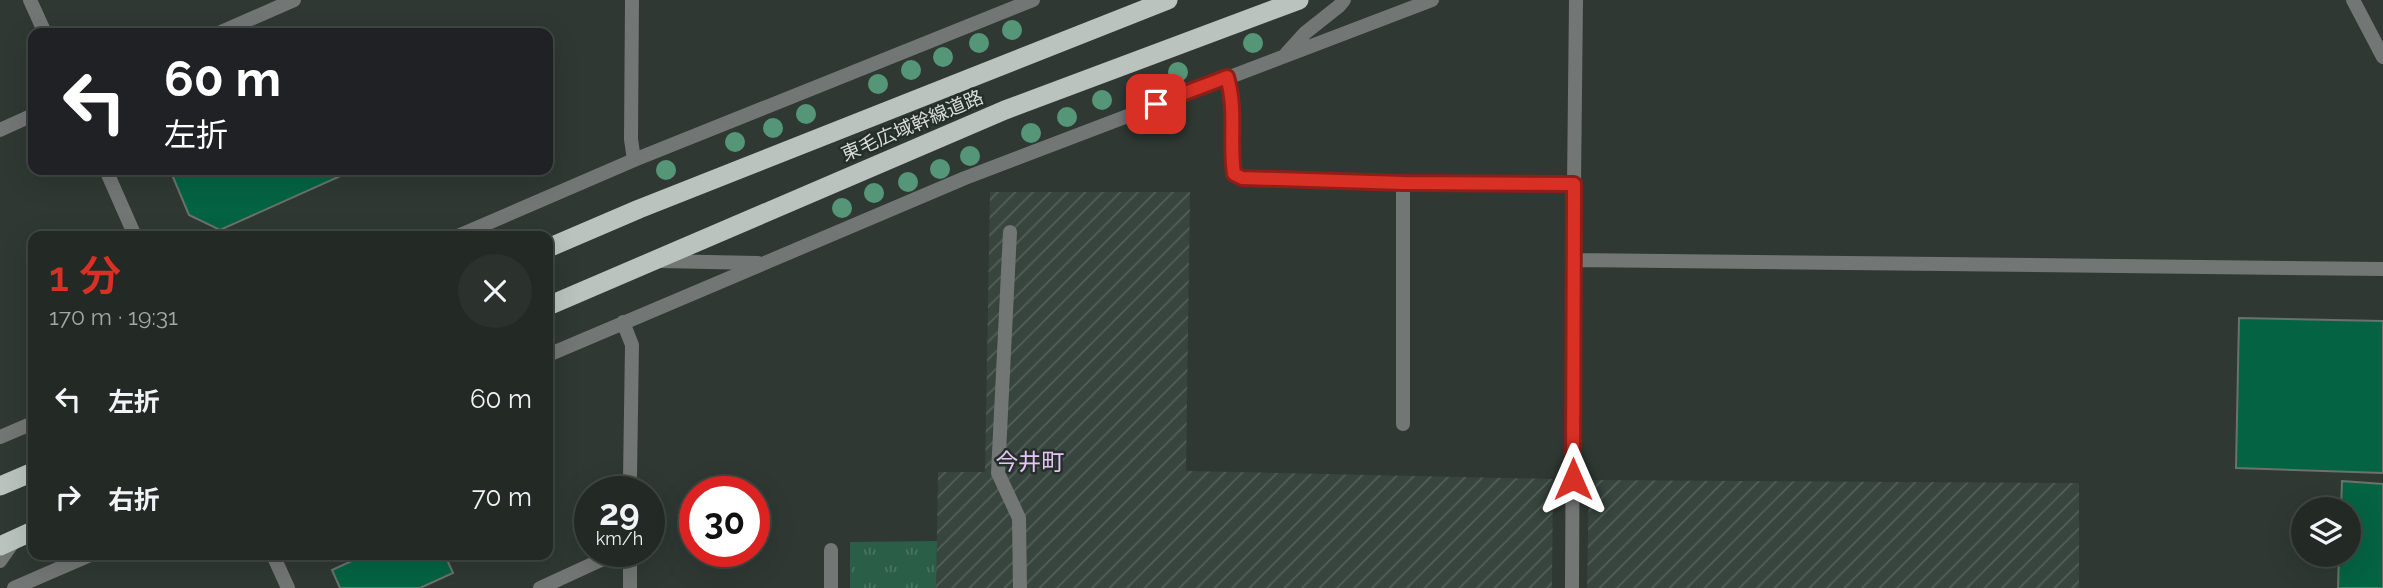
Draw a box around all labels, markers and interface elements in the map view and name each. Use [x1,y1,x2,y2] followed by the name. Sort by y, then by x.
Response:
[164,50,281,107] text: 60 m
[49,56,140,147] icon: left
[1126,74,1186,134] pin
[838,85,986,165] street label: 東毛広域幹線道路
[1137,85,1175,123] icon: arrive
[164,116,228,153] text: 左折
[49,252,121,301] text: 1 分
[458,254,532,328] button: close
[49,303,178,330] text: 170 m · 19:31
[49,380,87,418] icon: left
[470,384,532,414] text: 60 m
[108,387,160,417] text: 左折
[1536,442,1610,516] position arrow
[996,448,1065,475] district label: 今井町
[679,476,770,567] speed limit sign: 30
[49,478,87,516] icon: right
[472,482,532,512] text: 70 m
[108,485,160,515] text: 右折
[599,492,640,533] text: 29
[2291,497,2361,567] map controls
[2291,497,2361,567] button: layers
[596,528,643,549] text: km/h

